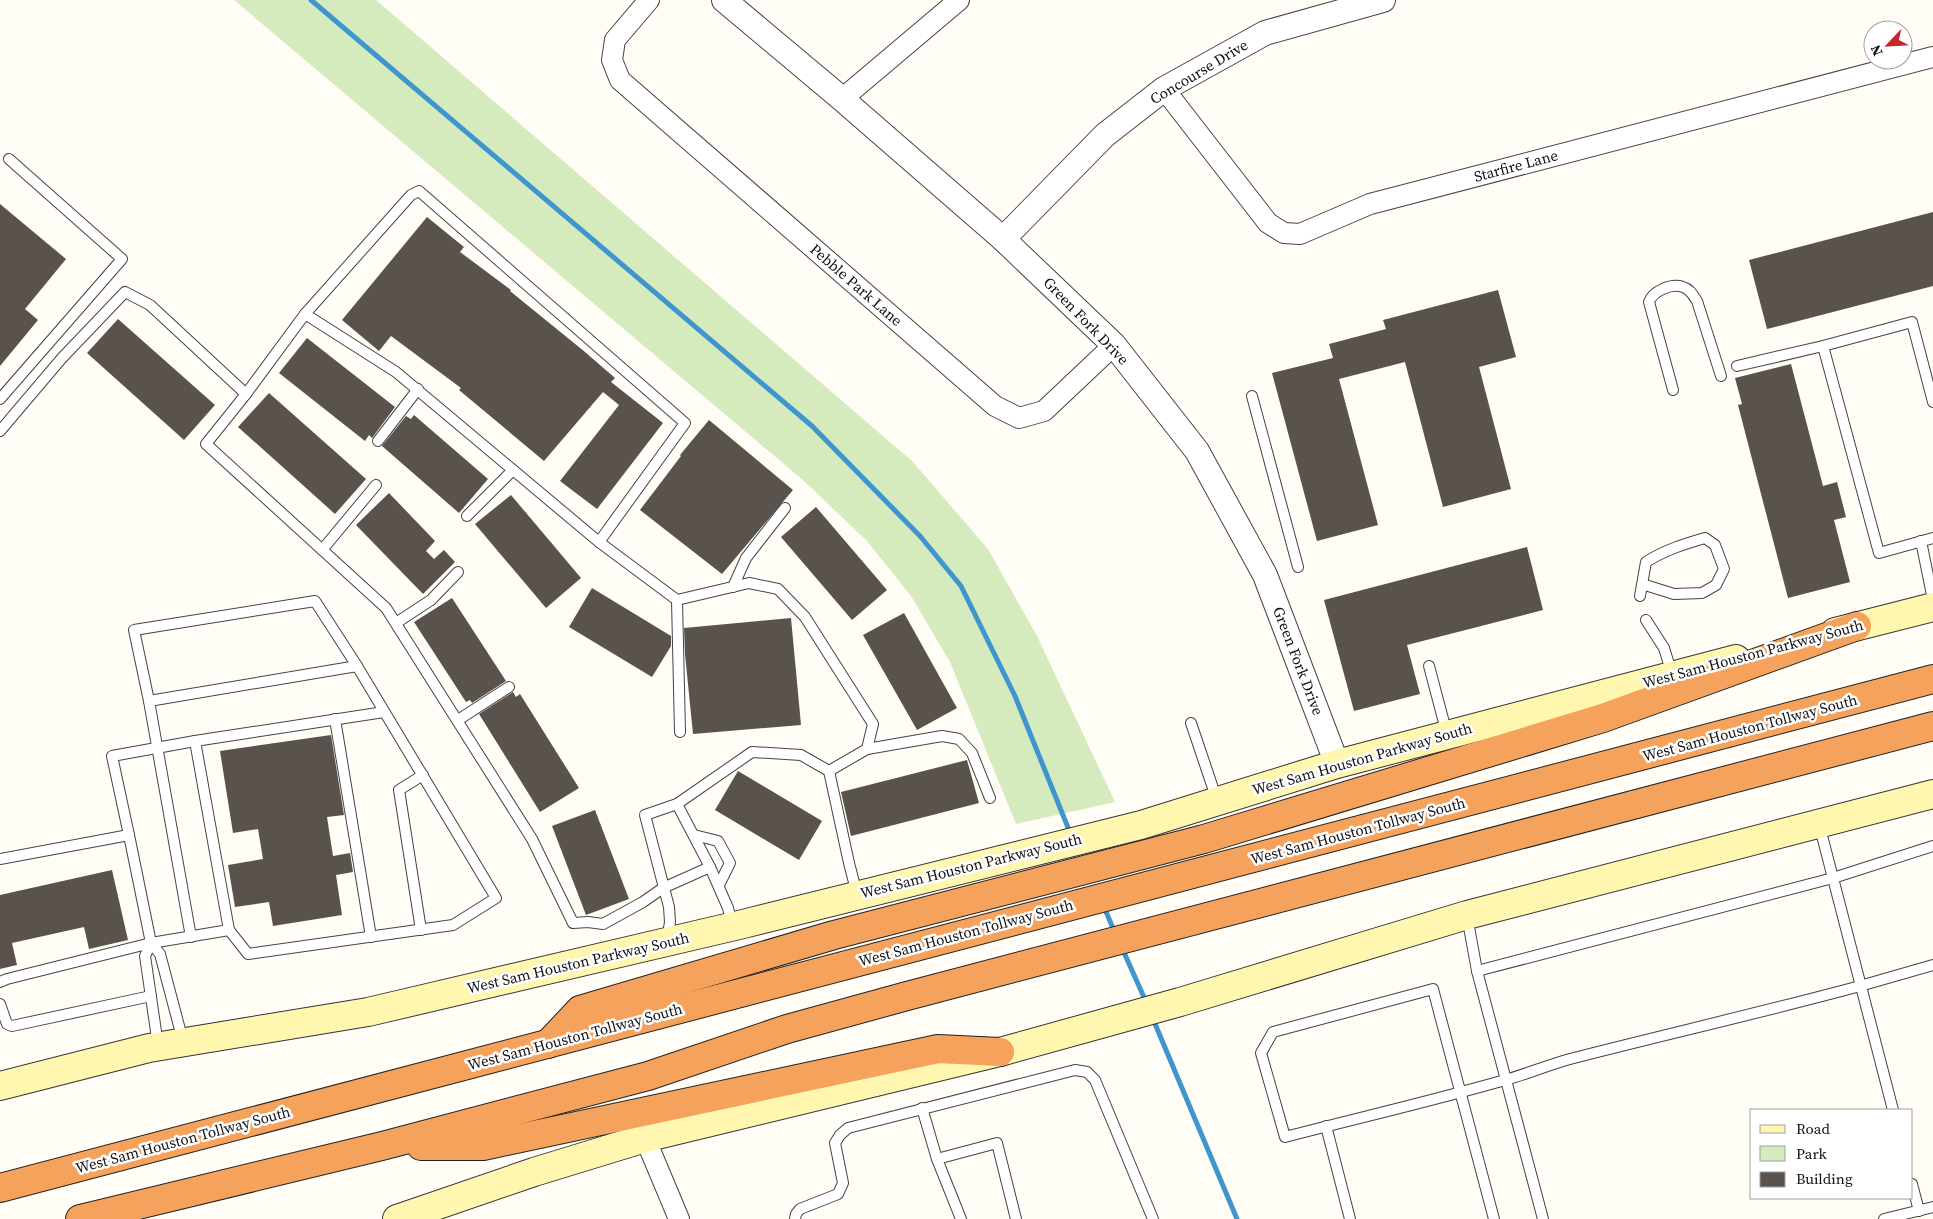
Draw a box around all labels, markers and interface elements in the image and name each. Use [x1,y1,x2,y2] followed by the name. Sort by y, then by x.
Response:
[1863,20,1913,70] north arrow
[1146,34,1252,109] street label: Concourse Drive
[1865,42,1887,59] text: N
[1472,144,1560,187] street label: Starfire Lane
[806,239,907,331] street label: Pebble Park Lane
[1039,272,1134,369] street label: Green Fork Drive
[1268,604,1329,718] street label: Green Fork Drive
[1640,614,1866,693] street label: West Sam Houston Parkway South
[1640,689,1860,766] street label: West Sam Houston Tollway South
[1249,717,1474,800] street label: West Sam Houston Parkway South
[1248,792,1468,869] street label: West Sam Houston Tollway South
[858,828,1084,903] street label: West Sam Houston Parkway South
[856,894,1076,971] street label: West Sam Houston Tollway South
[465,927,691,998] street label: West Sam Houston Parkway South
[465,998,685,1075] street label: West Sam Houston Tollway South
[73,1101,293,1178] street label: West Sam Houston Tollway South
[1750,1109,1913,1199] legend
[1796,1118,1830,1139] text: Road
[1796,1143,1828,1164] text: Park
[1796,1168,1853,1189] text: Building

